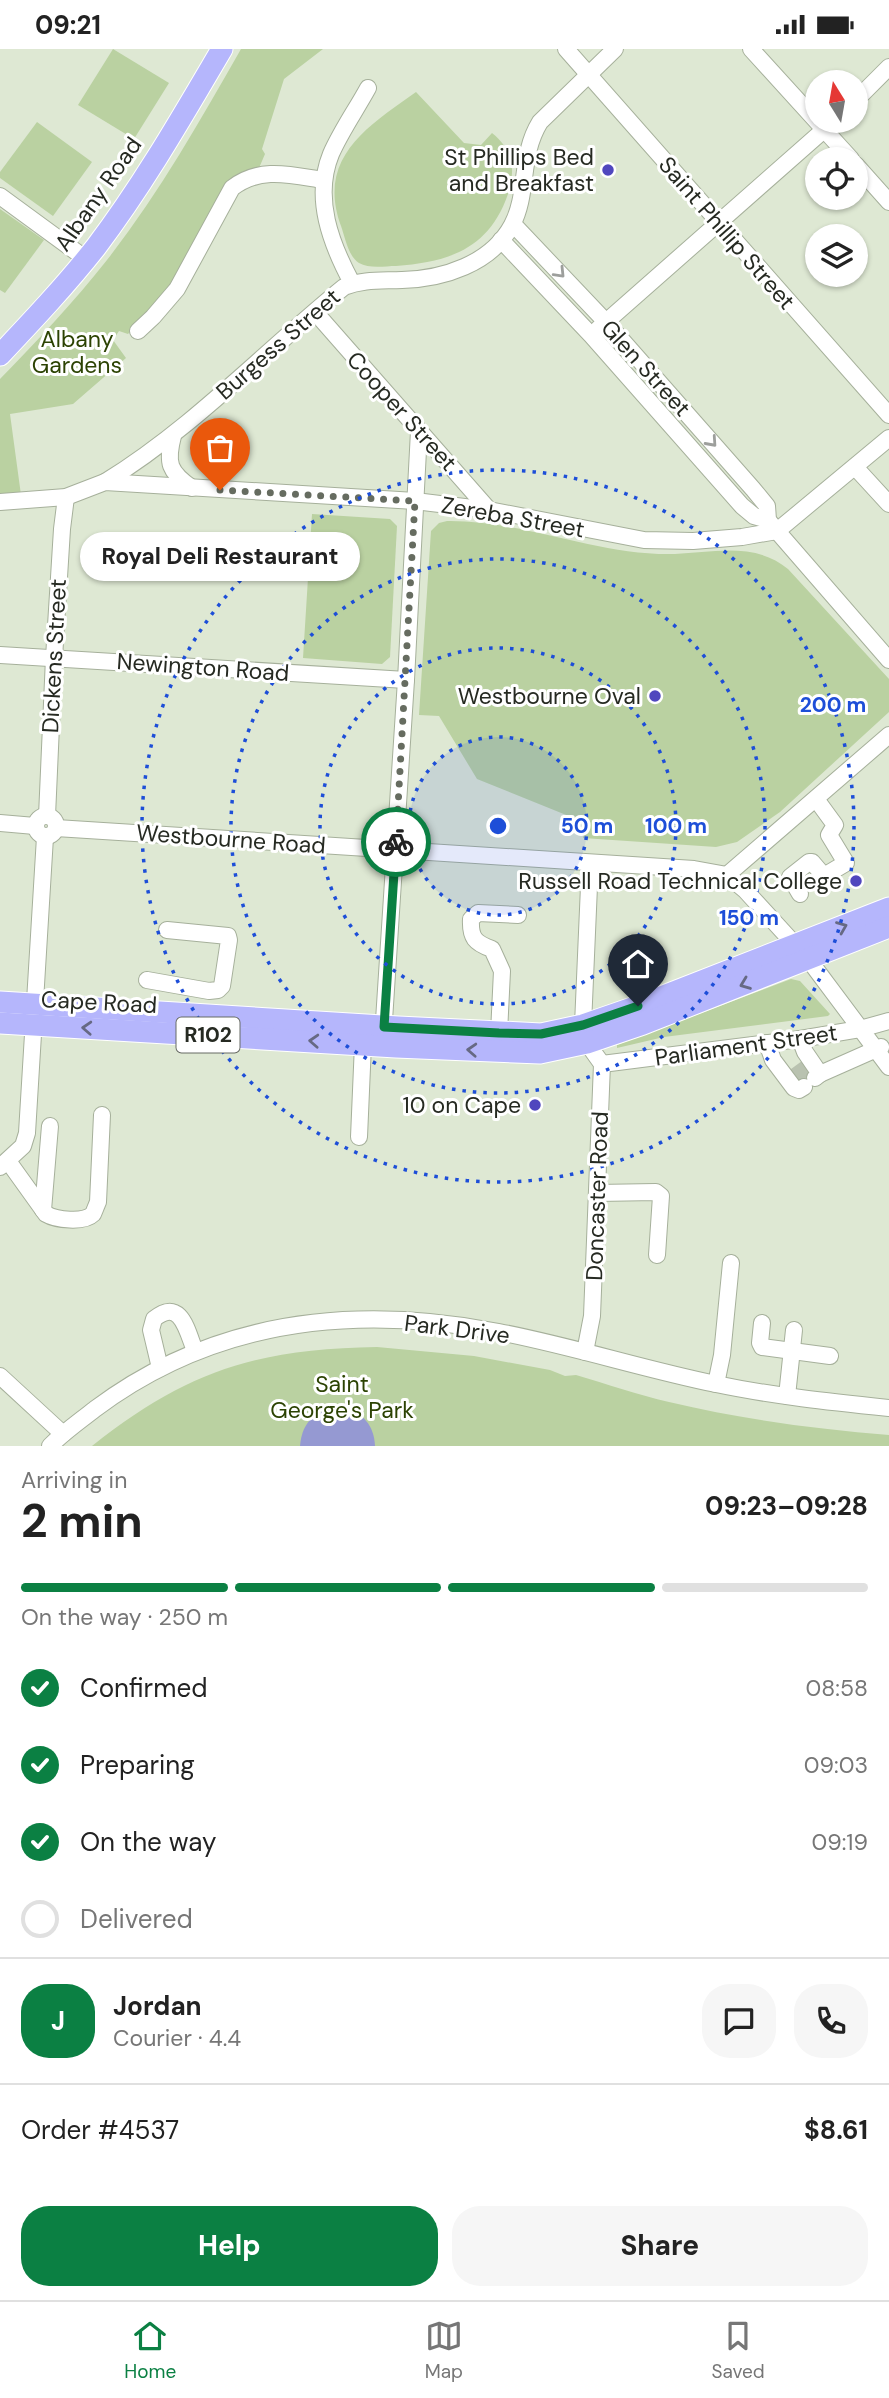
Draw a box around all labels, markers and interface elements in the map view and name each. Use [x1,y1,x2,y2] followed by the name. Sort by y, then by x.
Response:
[35,8,101,42] text: 09:21
[805,70,868,133] north arrow
[805,70,868,287] map controls
[48,131,148,257] street label: Albany Road
[444,142,594,198] place label: St Phillips Bed and Breakfast
[805,147,868,210] button: locate
[652,150,802,316] street label: Saint Phillip Street
[600,162,616,178] marker: St Phillips Bed and Breakfast
[805,224,868,287] button: layers
[551,265,564,278] one-way arrow
[210,282,346,406] street label: Burgess Street
[595,313,697,423] street label: Glen Street
[32,324,122,380] park label: Albany Gardens
[340,345,464,477] street label: Cooper Street
[190,418,250,490] pin
[201,429,239,467] icon: bag
[704,434,716,447] one-way arrow
[439,490,587,544] street label: Zereba Street
[80,532,360,581] callout: Royal Deli Restaurant
[102,541,338,571] text: Royal Deli Restaurant
[35,578,73,734] street label: Dickens Street
[116,646,290,688] street label: Newington Road
[458,681,641,711] place label: Westbourne Oval
[647,688,663,704] marker: Westbourne Oval
[800,691,866,719] text: 200 m
[361,807,431,877] courier
[561,812,613,840] text: 50 m
[645,812,707,840] text: 100 m
[486,814,510,838] centre of rings
[135,817,327,861] street label: Westbourne Road
[377,823,415,861] icon: bike
[518,866,842,896] place label: Russell Road Technical College
[848,873,864,889] marker: Russell Road Technical College
[719,904,779,932] text: 150 m
[836,921,848,935] one-way arrow
[608,934,668,1006] pin
[619,945,657,983] icon: home
[740,976,752,990] one-way arrow
[40,984,158,1020] street label: Cape Road
[176,1017,240,1053] road number: R102
[653,1017,839,1073] street label: Parliament Street
[81,1021,92,1036] one-way arrow
[308,1034,319,1049] one-way arrow
[466,1043,477,1058] one-way arrow
[403,1090,521,1120] place label: 10 on Cape
[527,1097,543,1113] marker: 10 on Cape
[579,1111,615,1281] street label: Doncaster Road
[403,1308,511,1350] street label: Park Drive
[270,1369,414,1425] park label: Saint George's Park
[21,1465,127,1495] text: Arriving in
[705,1489,868,1523] text: 09:23–09:28
[21,1491,143,1551] text: 2 min
[21,1602,228,1632] text: On the way · 250 m
[21,1669,59,1707] icon: check
[80,1671,207,1705] text: Confirmed
[806,1673,868,1703] text: 08:58
[21,1746,59,1784] icon: check
[80,1748,195,1782] text: Preparing
[804,1750,868,1780] text: 09:03
[21,1823,59,1861] icon: check
[80,1825,216,1859] text: On the way
[812,1827,868,1857] text: 09:19
[80,1902,193,1936] text: Delivered
[702,1984,776,2058] button: chat
[794,1984,868,2058] button: phone
[113,1989,202,2023] text: Jordan
[51,2004,65,2038] text: J
[113,2023,241,2053] text: Courier · 4.4
[21,2113,179,2147] text: Order #4537
[804,2113,868,2147] text: $8.61
[21,2206,438,2286] button: Help
[452,2206,868,2286] button: Share
[124,2317,176,2384] tab: Home
[425,2317,463,2384] tab: Map
[711,2317,765,2384] tab: Saved

